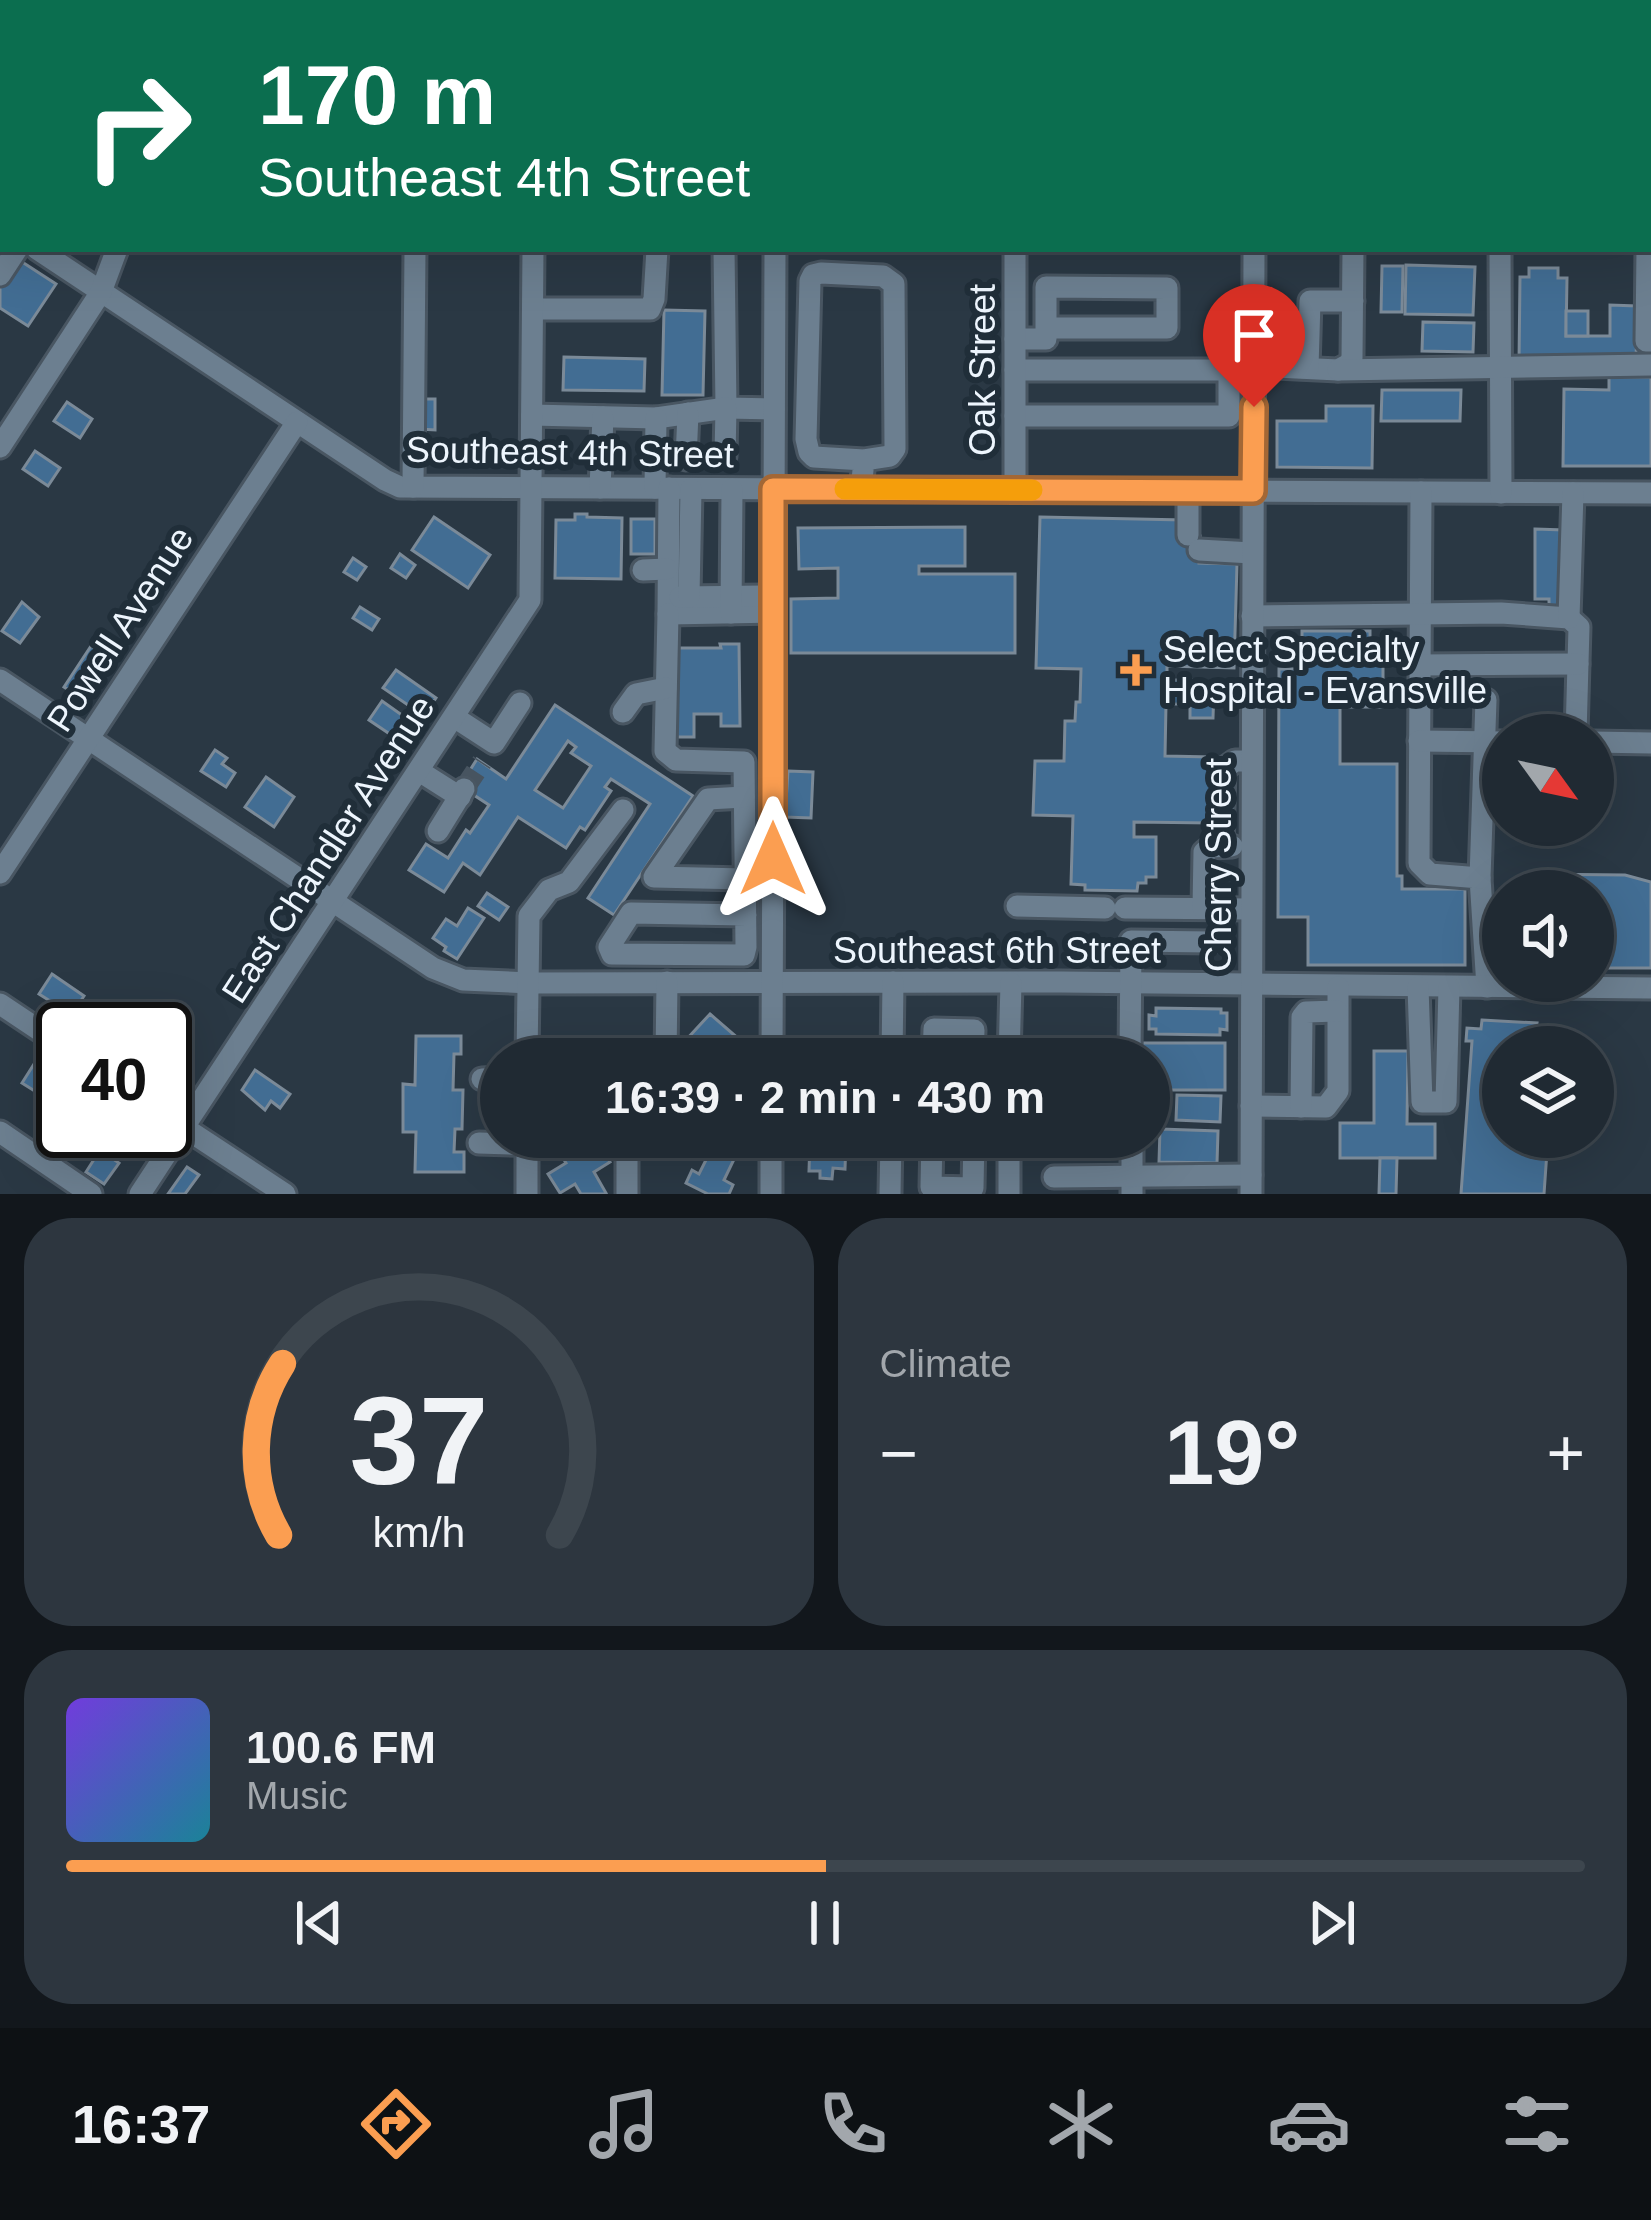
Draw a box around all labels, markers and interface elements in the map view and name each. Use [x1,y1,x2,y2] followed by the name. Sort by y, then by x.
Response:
[60,48,216,204] icon: right
[258,48,496,142] text: 170 m
[258,147,750,207] text: Southeast 4th Street
[962,284,1003,456] street label: Oak Street
[1203,284,1305,407] pin
[1221,302,1287,368] icon: arrive
[406,429,734,475] street label: Southeast 4th Street
[39,519,201,739] street label: Powell Avenue
[1163,629,1487,711] place label: Select Specialty Hospital - Evansville
[1120,654,1152,686] marker: Select Specialty Hospital - Evansville
[213,688,443,1010] street label: East Chandler Avenue
[1482,714,1614,846] north arrow
[1482,714,1614,1158] map controls
[1198,758,1239,972] street label: Cherry Street
[710,796,836,922] position arrow
[1482,870,1614,1002] button: sound
[833,930,1161,971] street label: Southeast 6th Street
[36,1002,192,1158] speed limit sign: 40
[1482,1026,1614,1158] button: layers
[605,1072,1045,1123] text: 16:39 · 2 min · 430 m
[880,1342,1012,1385] text: Climate
[349,1371,488,1510] text: 37
[1164,1403,1300,1503] text: 19°
[880,1416,918,1490] text: −
[1546,1416,1585,1490] text: +
[372,1508,465,1556] text: km/h
[246,1722,436,1773] text: 100.6 FM
[246,1774,348,1817] text: Music
[286,1890,352,1956] icon: previous
[792,1890,858,1956] icon: pause
[1299,1890,1365,1956] icon: next
[354,2082,438,2166] icon: directions
[582,2082,666,2166] icon: music
[811,2082,895,2166] icon: phone
[1039,2082,1123,2166] icon: climate
[1267,2082,1351,2166] icon: car
[1495,2082,1579,2166] icon: filters
[72,2094,210,2154] text: 16:37

